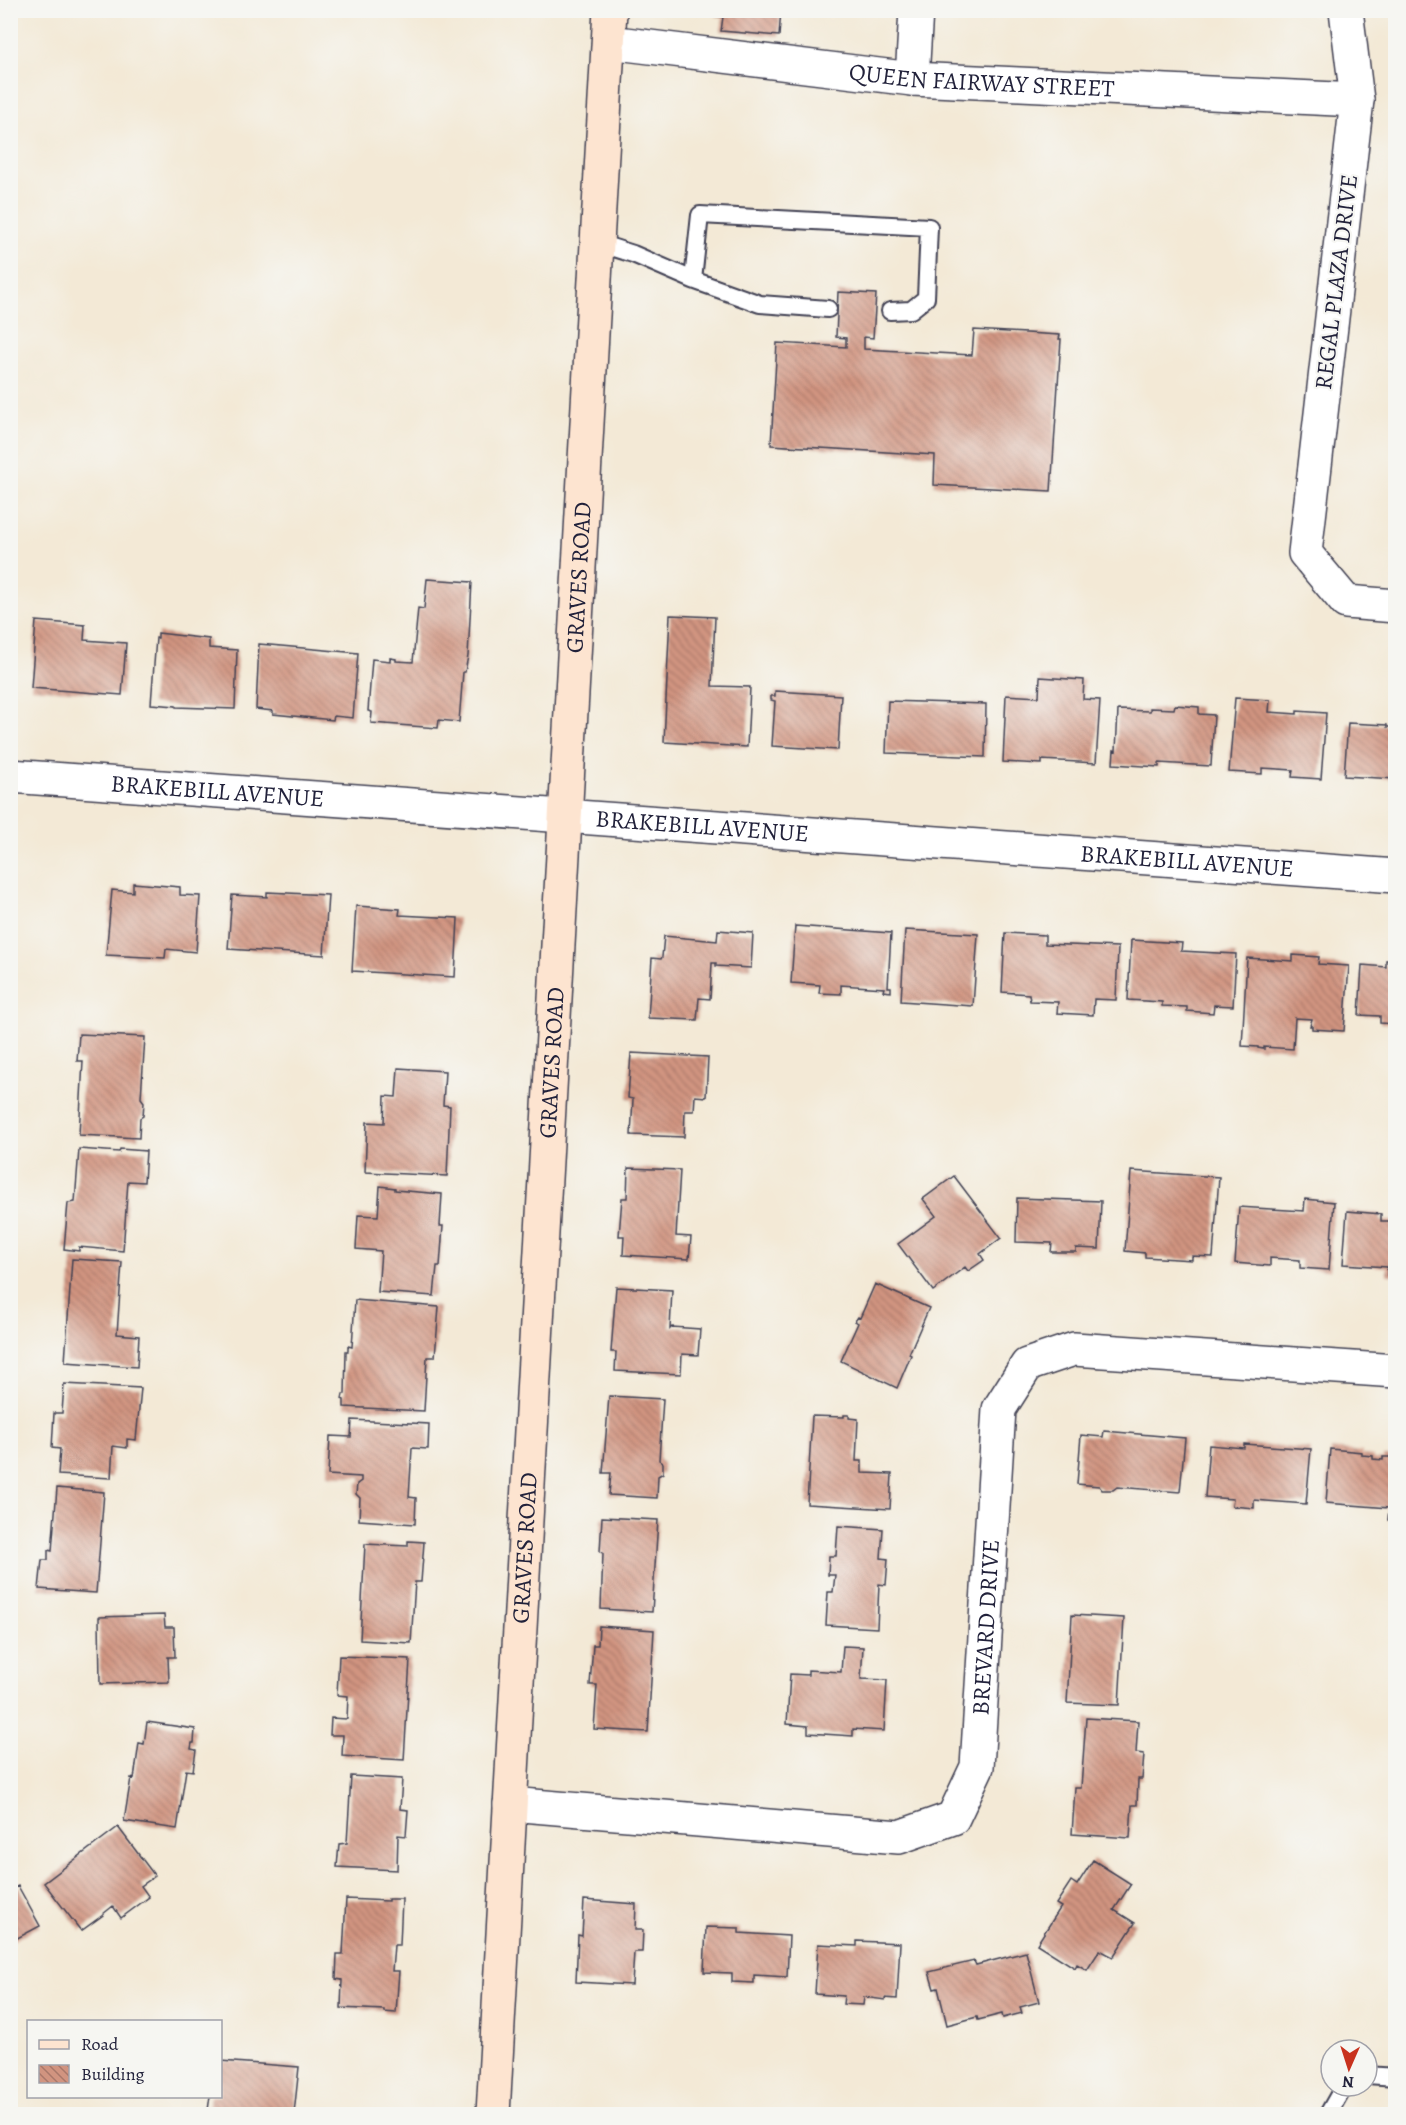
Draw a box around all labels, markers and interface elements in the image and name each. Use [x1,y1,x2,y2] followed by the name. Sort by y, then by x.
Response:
[847,55,1115,105] street label: QUEEN FAIRWAY STREET
[1307,172,1365,392] street label: REGAL PLAZA DRIVE
[558,501,599,654] street label: GRAVES ROAD
[110,767,325,815] street label: BRAKEBILL AVENUE
[595,802,810,850] street label: BRAKEBILL AVENUE
[1079,837,1295,885] street label: BRAKEBILL AVENUE
[531,986,572,1139] street label: GRAVES ROAD
[504,1471,545,1625] street label: GRAVES ROAD
[964,1538,1007,1716] street label: BREVARD DRIVE
[27,2020,222,2098] legend
[81,2032,119,2056] text: Road
[1319,2038,1379,2098] north arrow
[81,2062,145,2086] text: Building
[1342,2071,1355,2093] text: N

